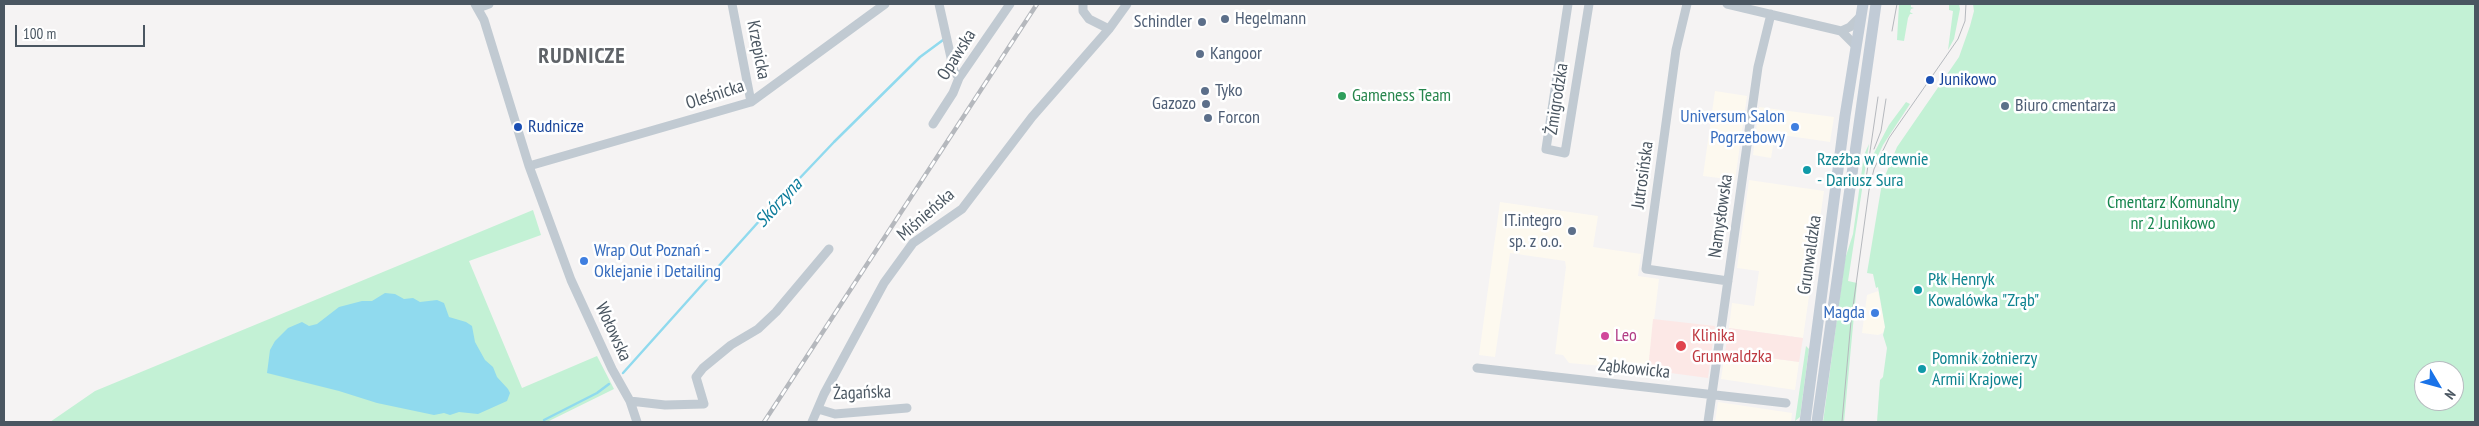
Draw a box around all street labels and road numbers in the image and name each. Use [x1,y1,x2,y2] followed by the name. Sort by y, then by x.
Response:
[742,19,774,81] street label: Krzepicka
[933,26,981,84] street label: Opawska
[1541,62,1573,136] street label: Żmigrodzka
[683,75,747,115] street label: Oleśnicka
[1628,140,1658,210] street label: Jutrosińska
[1704,173,1738,259] street label: Namysłowska
[893,184,959,246] street label: Miśnieńska
[1794,214,1826,296] street label: Grunwaldzka
[590,299,636,365] street label: Wołowska
[1597,354,1671,384] street label: Ząbkowicka
[833,381,891,405] street label: Żagańska

